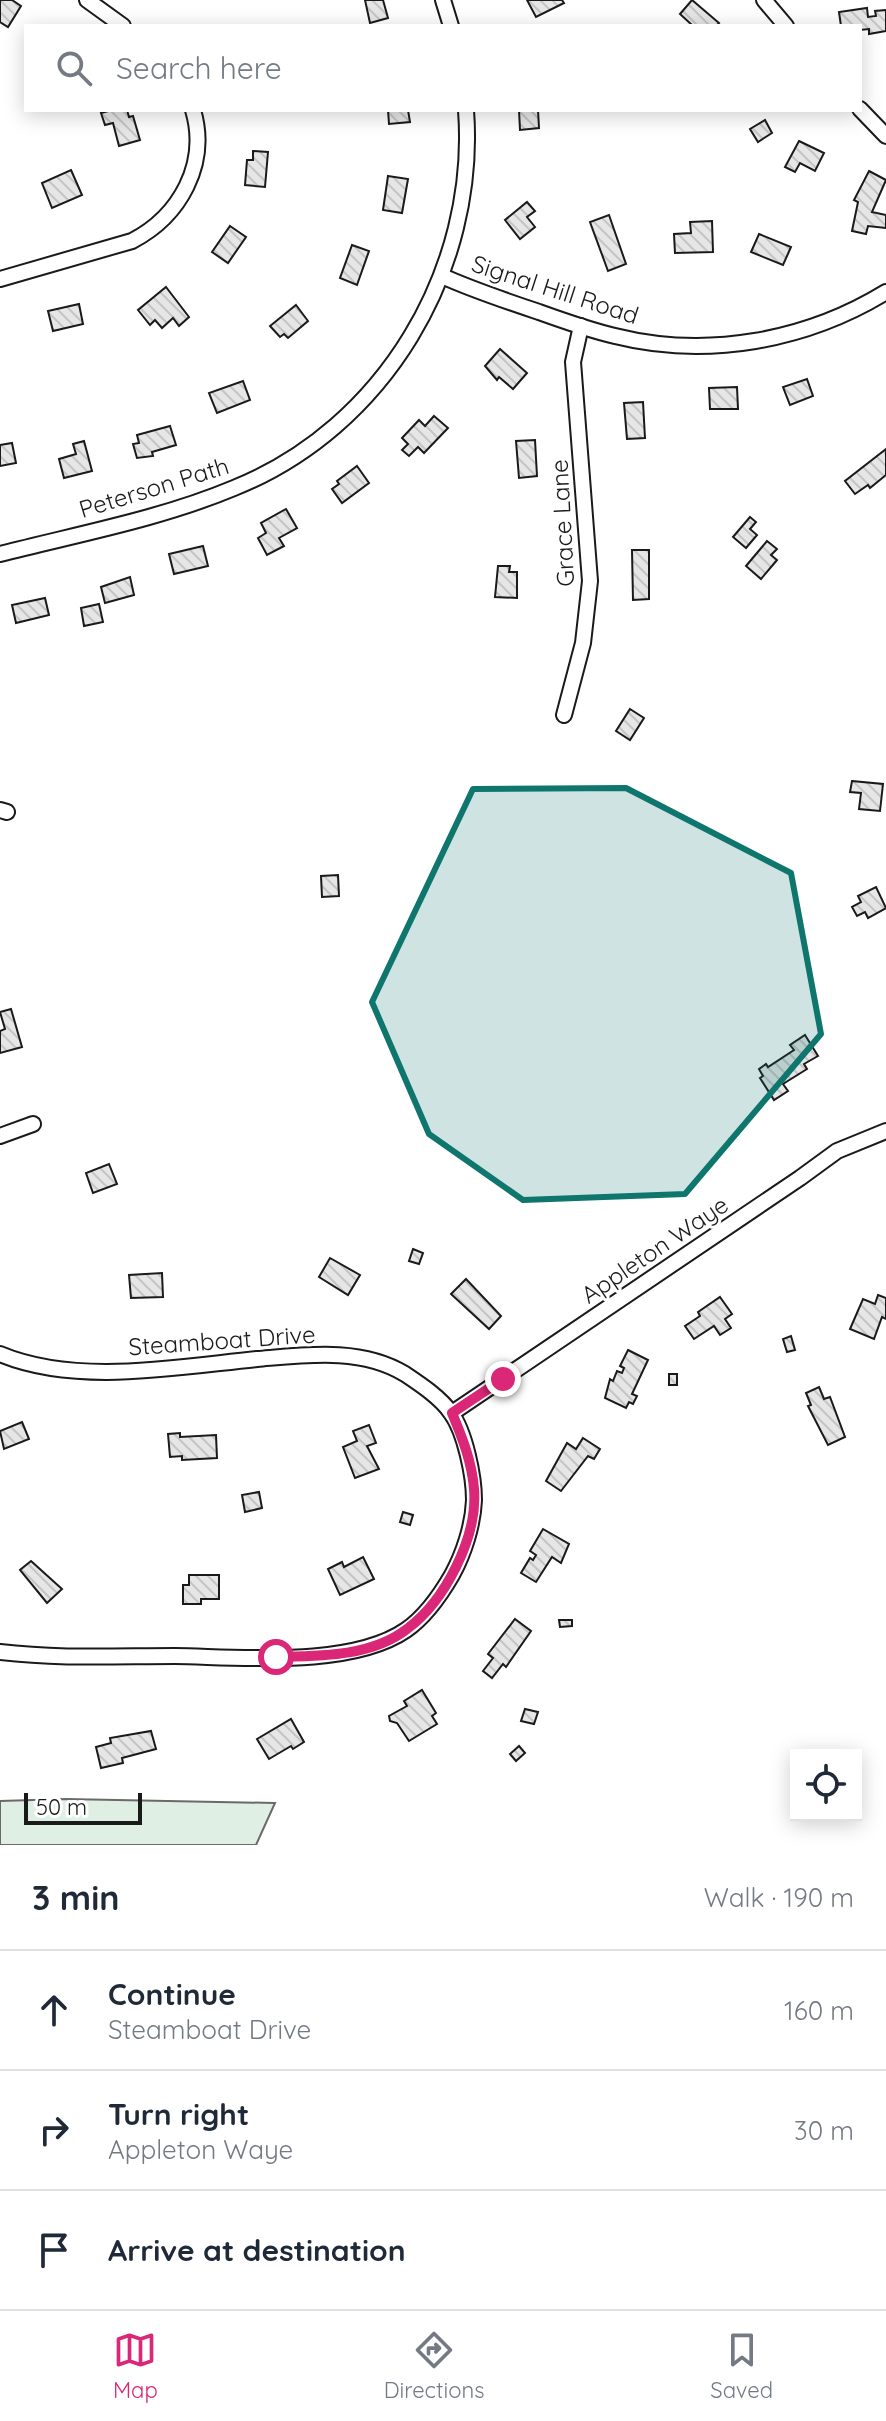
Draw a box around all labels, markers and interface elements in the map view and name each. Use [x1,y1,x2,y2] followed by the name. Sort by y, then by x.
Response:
[24,24,862,112] search box
[52,46,96,90] icon: search
[116,49,282,87] text: Search here
[468,248,643,330] street label: Signal Hill Road
[75,450,232,524] street label: Peterson Path
[544,459,580,587] street label: Grace Lane
[575,1189,734,1309] street label: Appleton Waye
[127,1318,317,1362] street label: Steamboat Drive
[485,1361,521,1397] route end
[258,1639,294,1675] route start
[790,1749,862,1821] map controls
[790,1749,862,1821] button: locate
[24,1789,142,1825] scale bar
[36,1793,87,1821] text: 50 m
[32,1876,119,1919] text: 3 min
[704,1881,854,1914] text: Walk · 190 m
[108,1975,236,2013] text: Continue
[32,1988,76,2032] icon: ahead
[784,1994,854,2027] text: 160 m
[108,2013,311,2046] text: Steamboat Drive
[108,2095,249,2133] text: Turn right
[32,2108,76,2152] icon: right
[794,2114,854,2147] text: 30 m
[108,2133,293,2166] text: Appleton Waye
[32,2228,76,2272] icon: arrive
[108,2231,406,2269] text: Arrive at destination
[113,2328,158,2404] tab: Map
[384,2328,484,2404] tab: Directions
[710,2328,773,2404] tab: Saved

